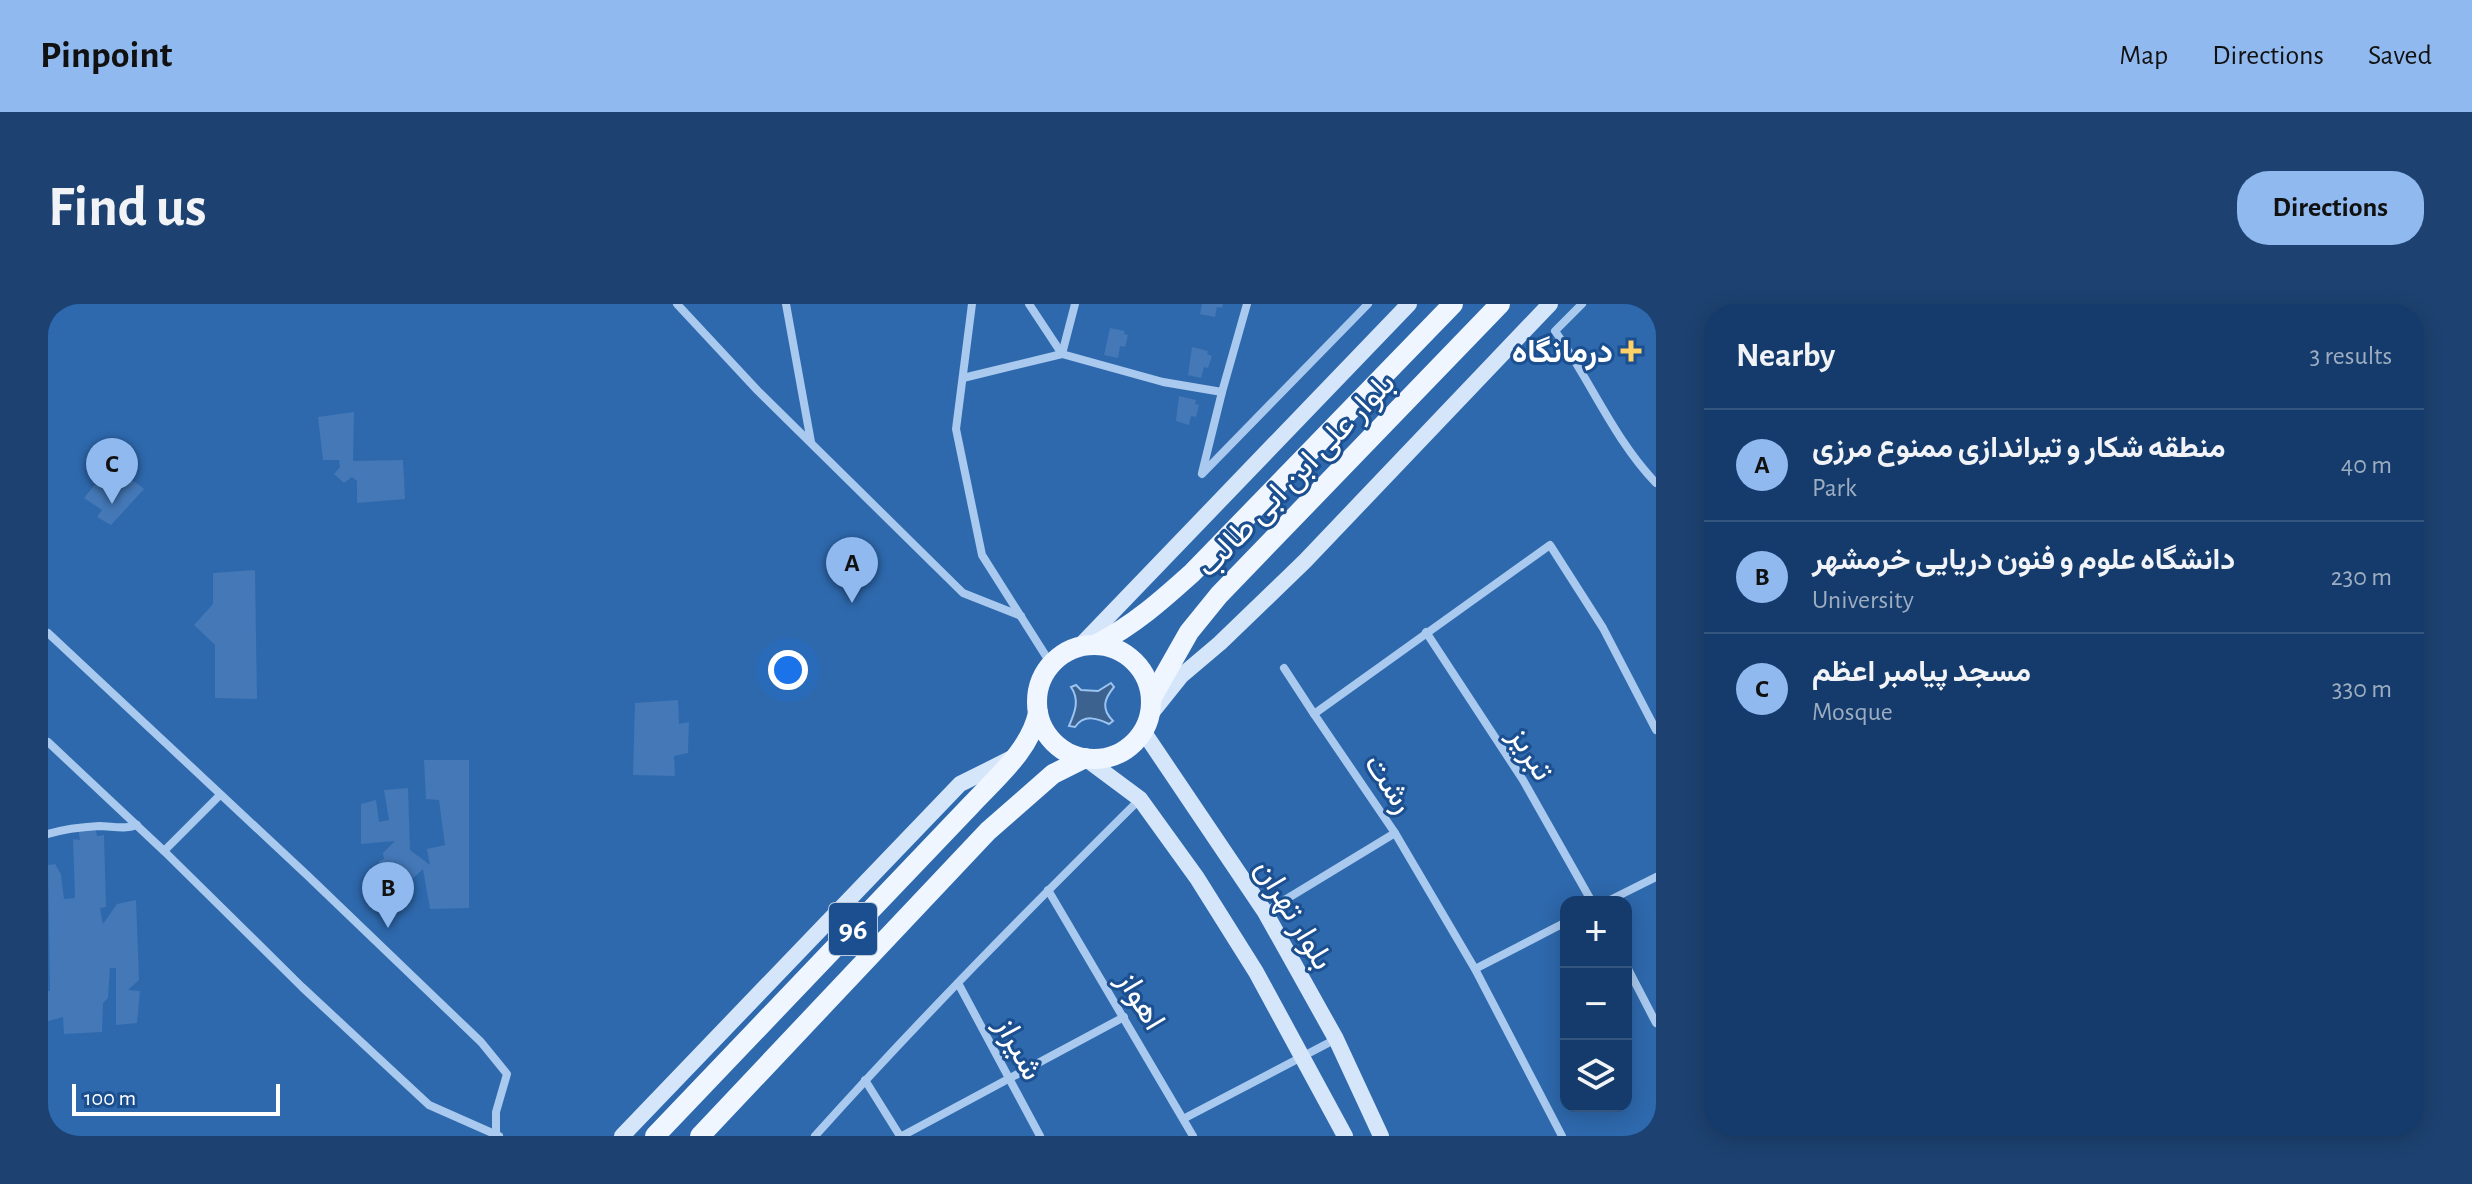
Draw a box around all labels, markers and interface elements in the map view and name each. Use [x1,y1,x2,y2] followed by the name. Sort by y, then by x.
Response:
[40,37,172,75] text: Pinpoint
[2119,42,2168,70] text: Map
[2212,42,2324,70] text: Directions
[2368,42,2432,70] text: Saved
[2237,171,2424,245] button: Directions
[48,180,206,236] text: Find us
[1512,335,1613,371] place label: درمانگاه
[1736,339,1835,373] text: Nearby
[1620,340,1642,362] marker: درمانگاه
[2309,343,2392,369] text: 3 results
[1191,367,1403,585] street label: بلوار علی ابن ابی طالب
[1812,433,2225,463] text: منطقه شکار و تیراندازی ممنوع مرزی
[86,438,138,504] pin: C
[1754,452,1770,478] text: A
[2341,452,2392,478] text: 40 m
[1812,475,1857,501] text: Park
[826,537,878,603] pin: A
[1812,545,2235,575] text: دانشگاه علوم و فنون دریایی خرمشهر
[1754,564,1770,590] text: B
[2331,564,2392,590] text: 230 m
[1812,587,1914,613] text: University
[768,650,808,690] your location
[1812,657,2031,687] text: مسجد پیامبر اعظم
[1755,676,1769,702] text: C
[2332,676,2392,702] text: 330 m
[1812,699,1893,725] text: Mosque
[1499,720,1560,788] street label: تبریز
[1356,748,1420,820] street label: رشت
[1246,854,1339,977] street label: بلوار تهران
[362,862,414,928] pin: B
[1560,896,1632,1112] map controls
[1560,896,1632,968] button: +
[829,903,877,955] road number: 96
[1108,965,1171,1037] street label: اهواز
[1560,968,1632,1040] button: −
[986,1011,1049,1087] street label: شیراز
[1560,1040,1632,1112] button: layers
[72,1080,280,1116] scale bar
[84,1087,136,1109] text: 100 m

